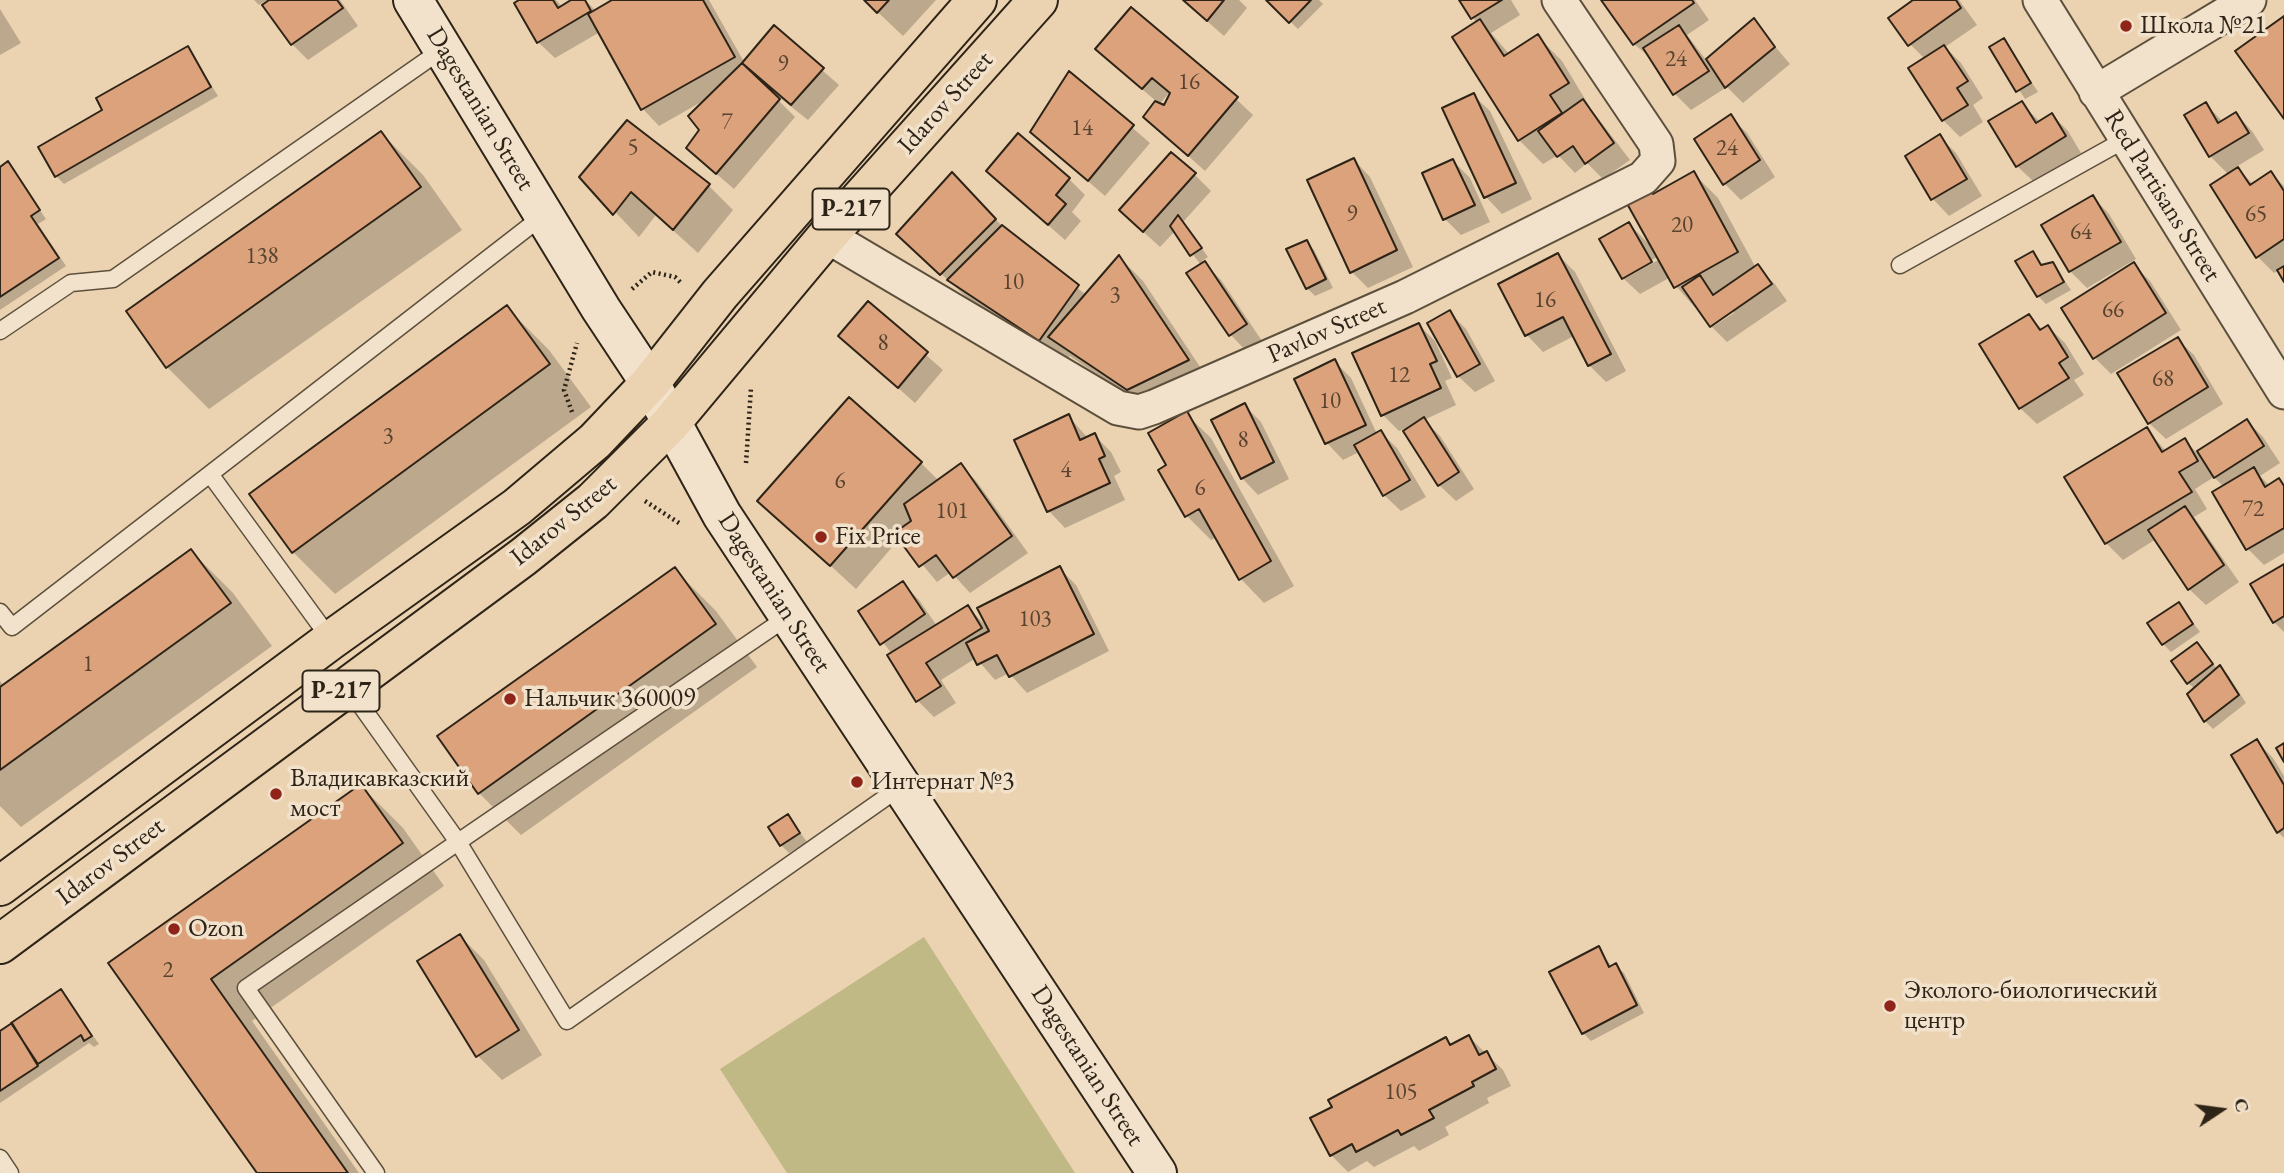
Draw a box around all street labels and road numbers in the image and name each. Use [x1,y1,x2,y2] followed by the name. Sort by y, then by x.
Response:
[419,22,541,196] street label: Dagestanian Street
[892,45,1000,161] street label: Idarov Street
[2097,104,2227,288] street label: Red Partisans Street
[812,188,890,230] road number: Р-217
[1263,291,1391,371] street label: Pavlov Street
[505,469,623,573] street label: Idarov Street
[711,507,837,679] street label: Dagestanian Street
[302,670,380,712] road number: Р-217
[51,811,171,913] street label: Idarov Street
[1024,980,1150,1152] street label: Dagestanian Street

